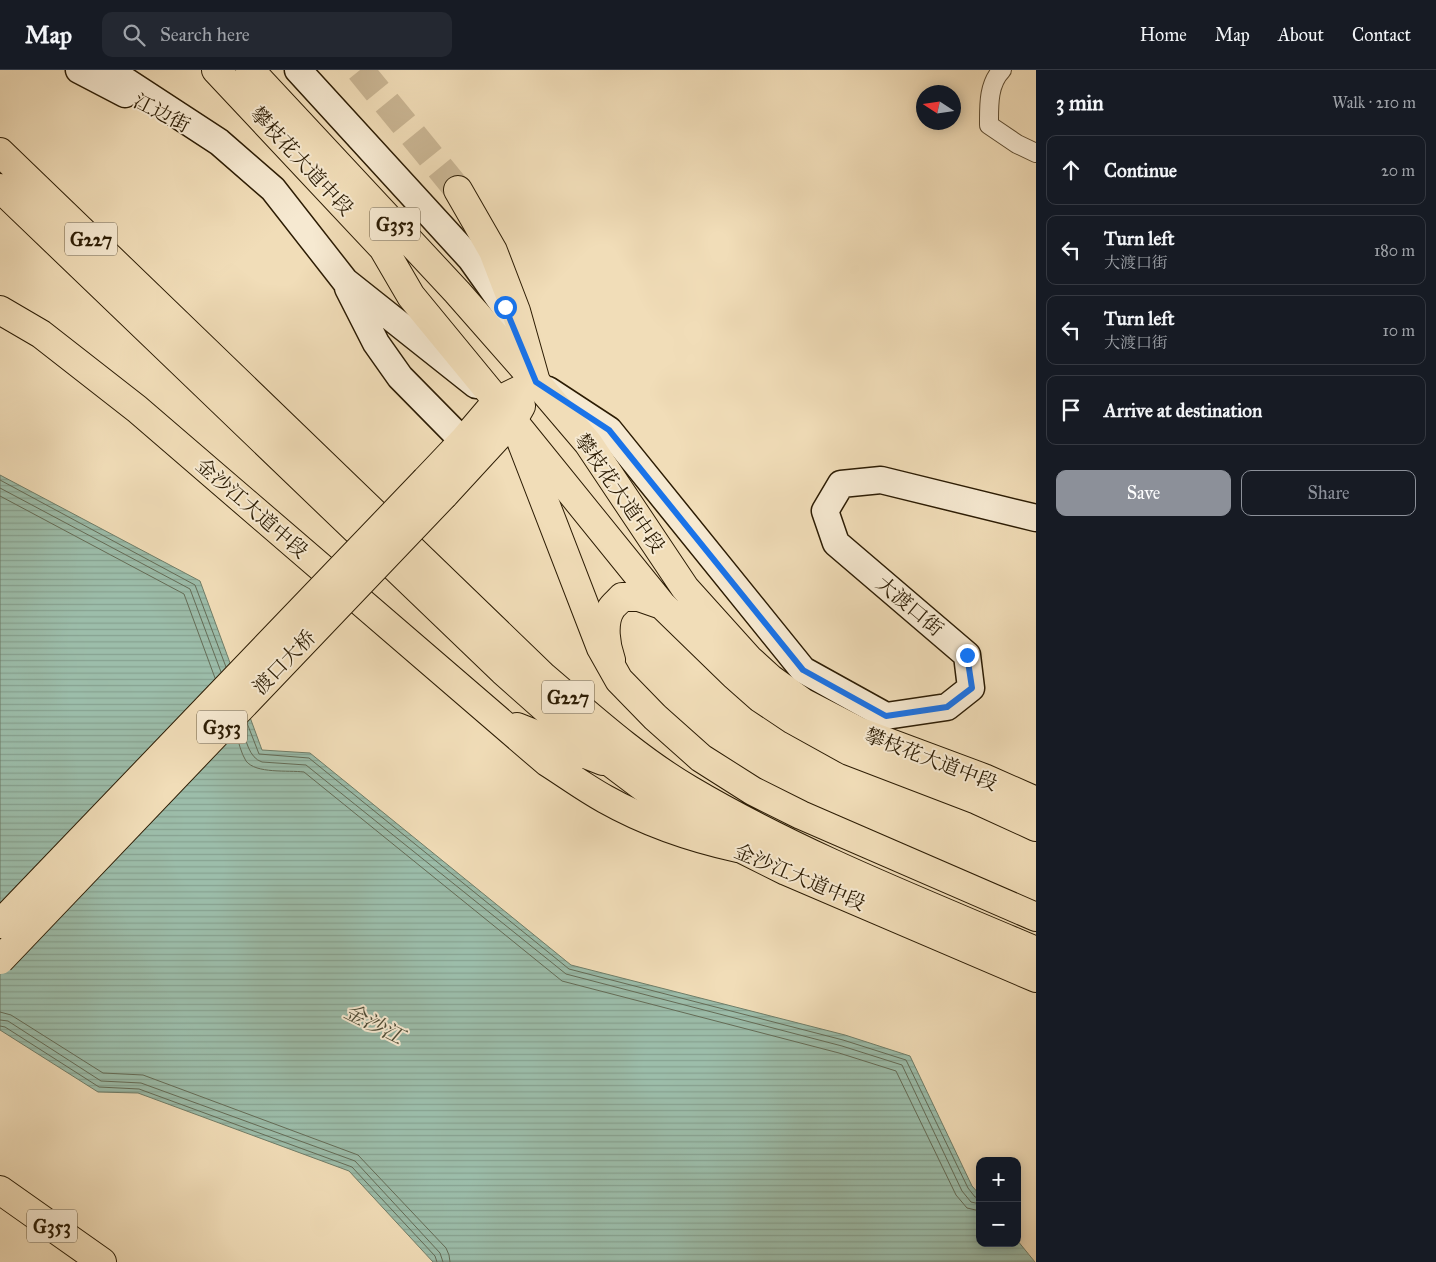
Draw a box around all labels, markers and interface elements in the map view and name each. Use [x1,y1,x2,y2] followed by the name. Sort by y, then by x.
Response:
[102,12,452,57] search box
[25,20,72,50] text: Map
[120,21,148,49] icon: search
[160,23,250,46] text: Search here
[1140,24,1187,46] text: Home
[1215,24,1250,46] text: Map
[1278,24,1324,46] text: About
[1352,24,1411,46] text: Contact
[916,85,961,130] north arrow
[130,89,194,137] street label: 江边街
[1056,90,1104,116] text: 3 min
[1332,93,1416,112] text: Walk · 210 m
[245,102,359,220] street label: 攀枝花大道中段
[1057,156,1085,184] icon: ahead
[1104,159,1177,182] text: Continue
[1381,161,1415,180] text: 20 m
[370,208,420,240] road number: G353
[65,222,117,255] road number: G227
[1104,227,1174,250] text: Turn left
[1057,236,1085,264] icon: left
[1374,241,1415,260] text: 180 m
[1104,253,1168,272] text: 大渡口街
[494,296,517,319] route start
[1104,307,1174,330] text: Turn left
[1057,316,1085,344] icon: left
[1383,321,1415,340] text: 10 m
[1104,333,1168,352] text: 大渡口街
[1057,396,1085,424] icon: arrive
[1104,399,1262,422] text: Arrive at destination
[570,429,670,557] street label: 攀枝花大道中段
[191,453,313,563] street label: 金沙江大道中段
[1056,470,1231,516] button: Save
[1241,470,1416,516] button: Share
[872,571,948,641] street label: 大渡口街
[248,625,320,699] street label: 渡口大桥
[956,644,979,667] route end
[542,680,594,714] road number: G227
[197,710,247,744] road number: G353
[861,723,1001,795] street label: 攀枝花大道中段
[731,839,869,915] street label: 金沙江大道中段
[340,998,411,1051] water label: 金沙江
[976,1157,1021,1247] map controls
[976,1157,1021,1202] button: +
[976,1202,1021,1247] button: −
[27,1210,77,1242] road number: G353

